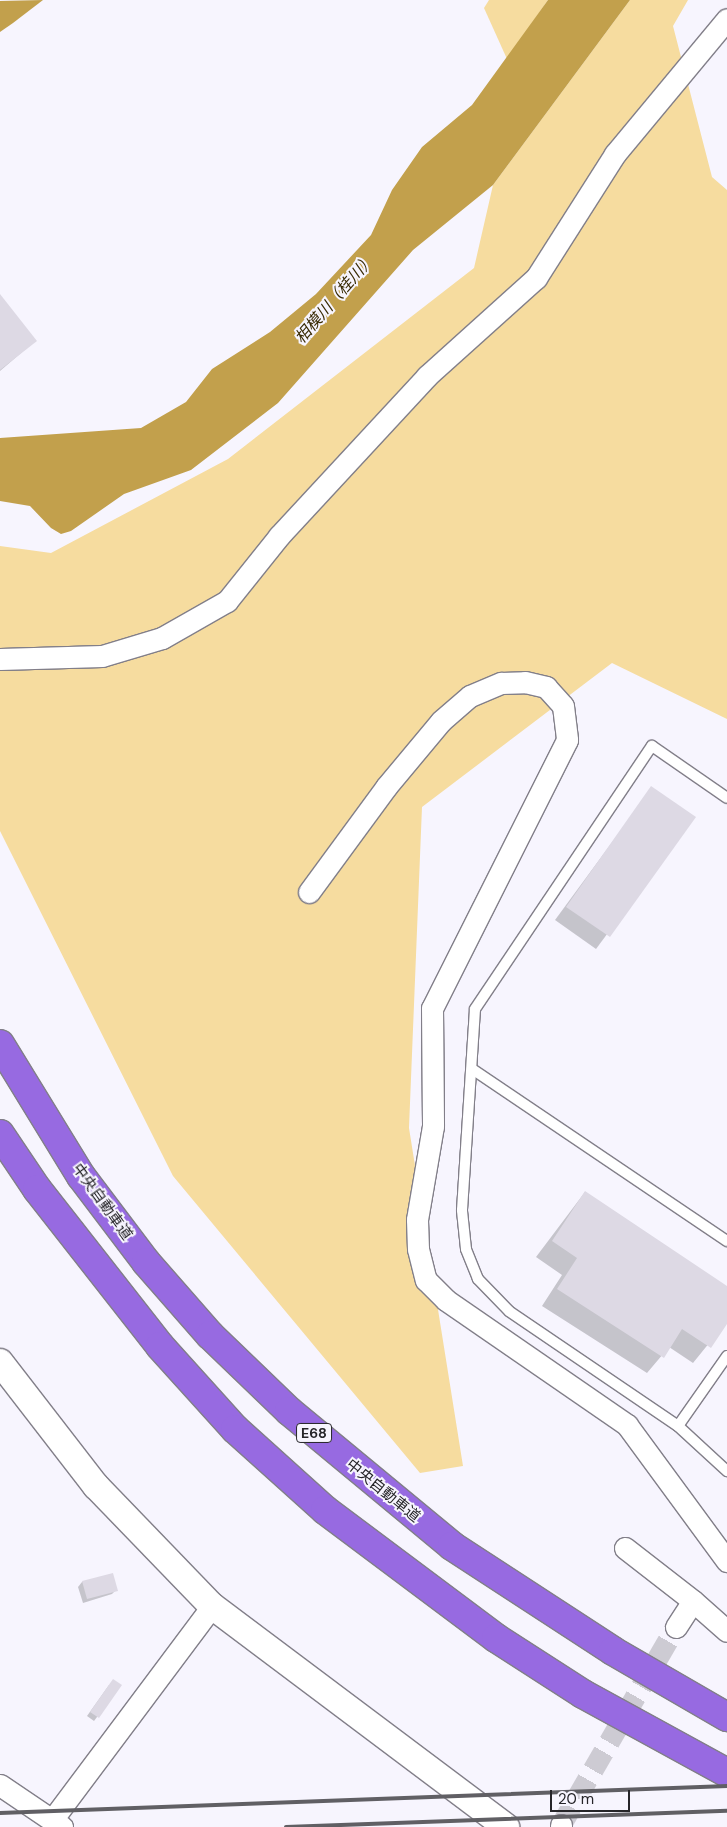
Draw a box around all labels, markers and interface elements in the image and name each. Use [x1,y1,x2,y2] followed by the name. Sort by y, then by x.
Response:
[291,250,379,348] water label: 相模川（桂川）
[68,1160,136,1244] street label: 中央自動車道
[295,1422,333,1445] road number: E68
[342,1456,424,1526] street label: 中央自動車道
[552,1780,632,1812] scale bar
[558,1789,594,1809] text: 20 m

